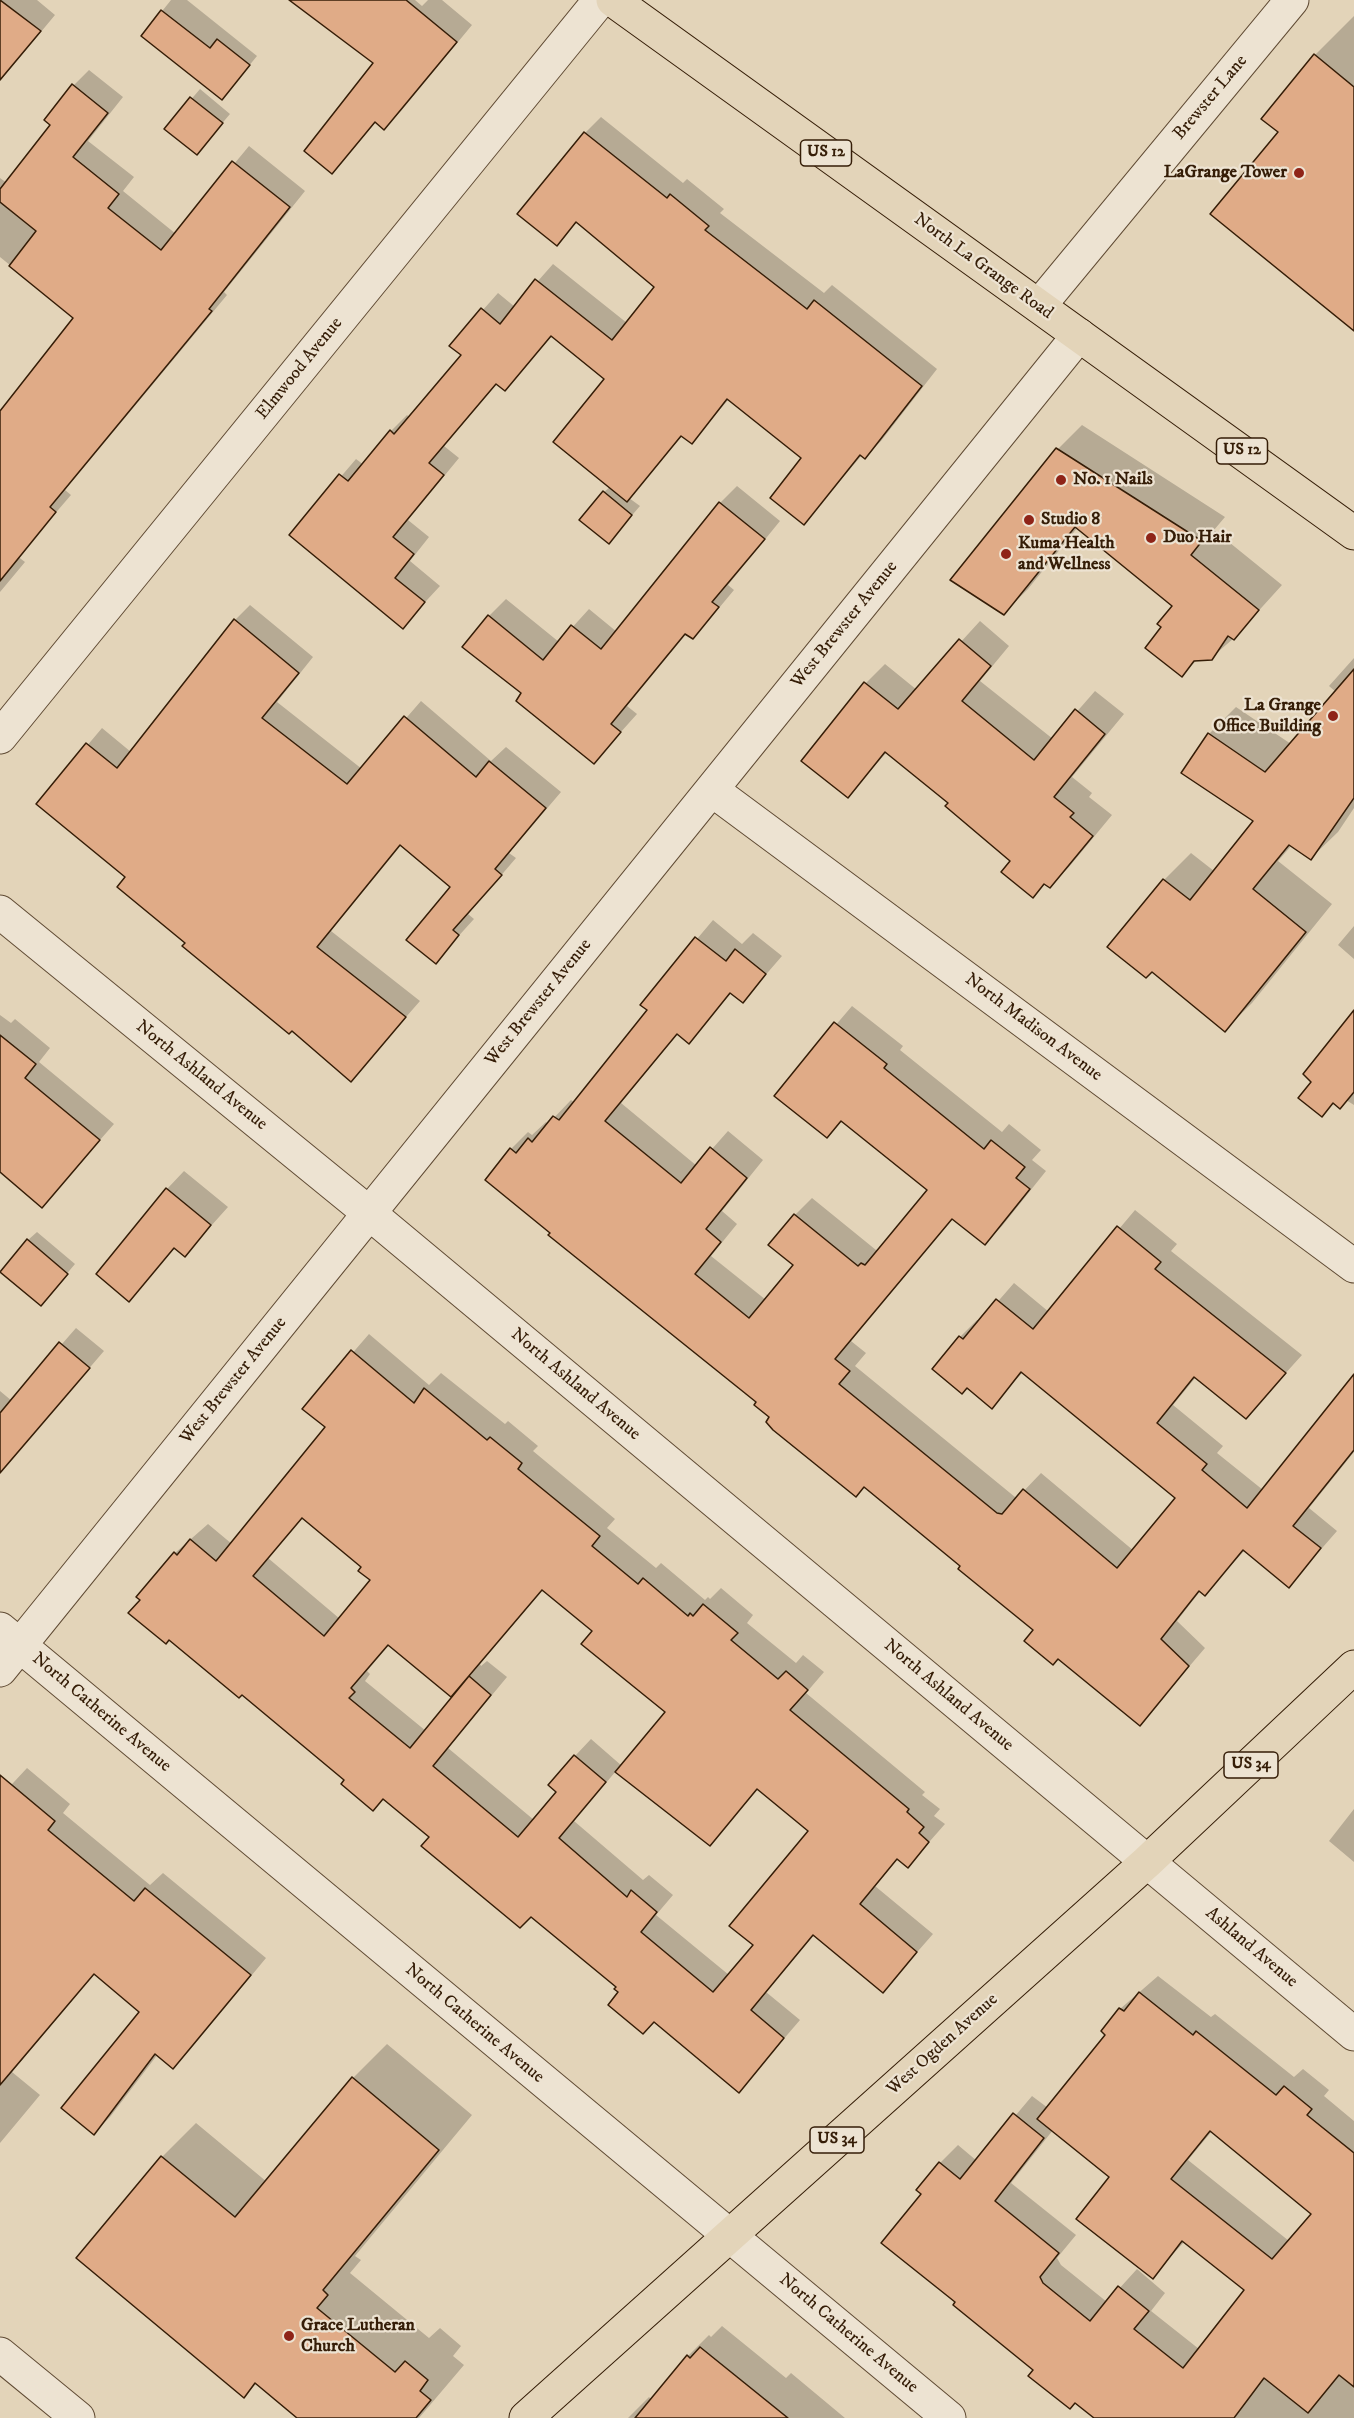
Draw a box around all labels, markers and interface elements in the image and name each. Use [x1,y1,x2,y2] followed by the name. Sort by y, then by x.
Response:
[1169,51,1253,145] street label: Brewster Lane
[800,140,852,166] road number: US 12
[1164,162,1287,184] place label: LaGrange Tower
[1292,166,1306,180] marker: LaGrange Tower
[909,209,1057,325] street label: North La Grange Road
[252,314,348,424] street label: Elmwood Avenue
[1216,438,1268,464] road number: US 12
[1073,469,1153,491] place label: No. 1 Nails
[1054,473,1068,487] marker: No. 1 Nails
[1041,509,1100,531] place label: Studio 8
[1022,513,1036,527] marker: Studio 8
[1163,527,1232,549] place label: Duo Hair
[1144,531,1158,545] marker: Duo Hair
[1018,533,1115,576] place label: Kuma Health and Wellness
[999,547,1013,561] marker: Kuma Health and Wellness
[787,557,903,693] street label: West Brewster Avenue
[1213,695,1321,738] place label: La Grange Office Building
[1326,709,1340,723] marker: La Grange Office Building
[481,935,597,1071] street label: West Brewster Avenue
[960,969,1106,1087] street label: North Madison Avenue
[131,1016,271,1136] street label: North Ashland Avenue
[176,1313,292,1449] street label: West Brewster Avenue
[506,1324,644,1446] street label: North Ashland Avenue
[879,1635,1017,1757] street label: North Ashland Avenue
[27,1648,175,1778] street label: North Catherine Avenue
[1224,1752,1278,1778] road number: US 34
[1200,1903,1302,1993] street label: Ashland Avenue
[400,1959,548,2089] street label: North Catherine Avenue
[883,1990,1003,2100] street label: West Ogden Avenue
[810,2127,864,2153] road number: US 34
[774,2269,922,2399] street label: North Catherine Avenue
[301,2315,415,2358] place label: Grace Lutheran Church
[282,2329,296,2343] marker: Grace Lutheran Church

